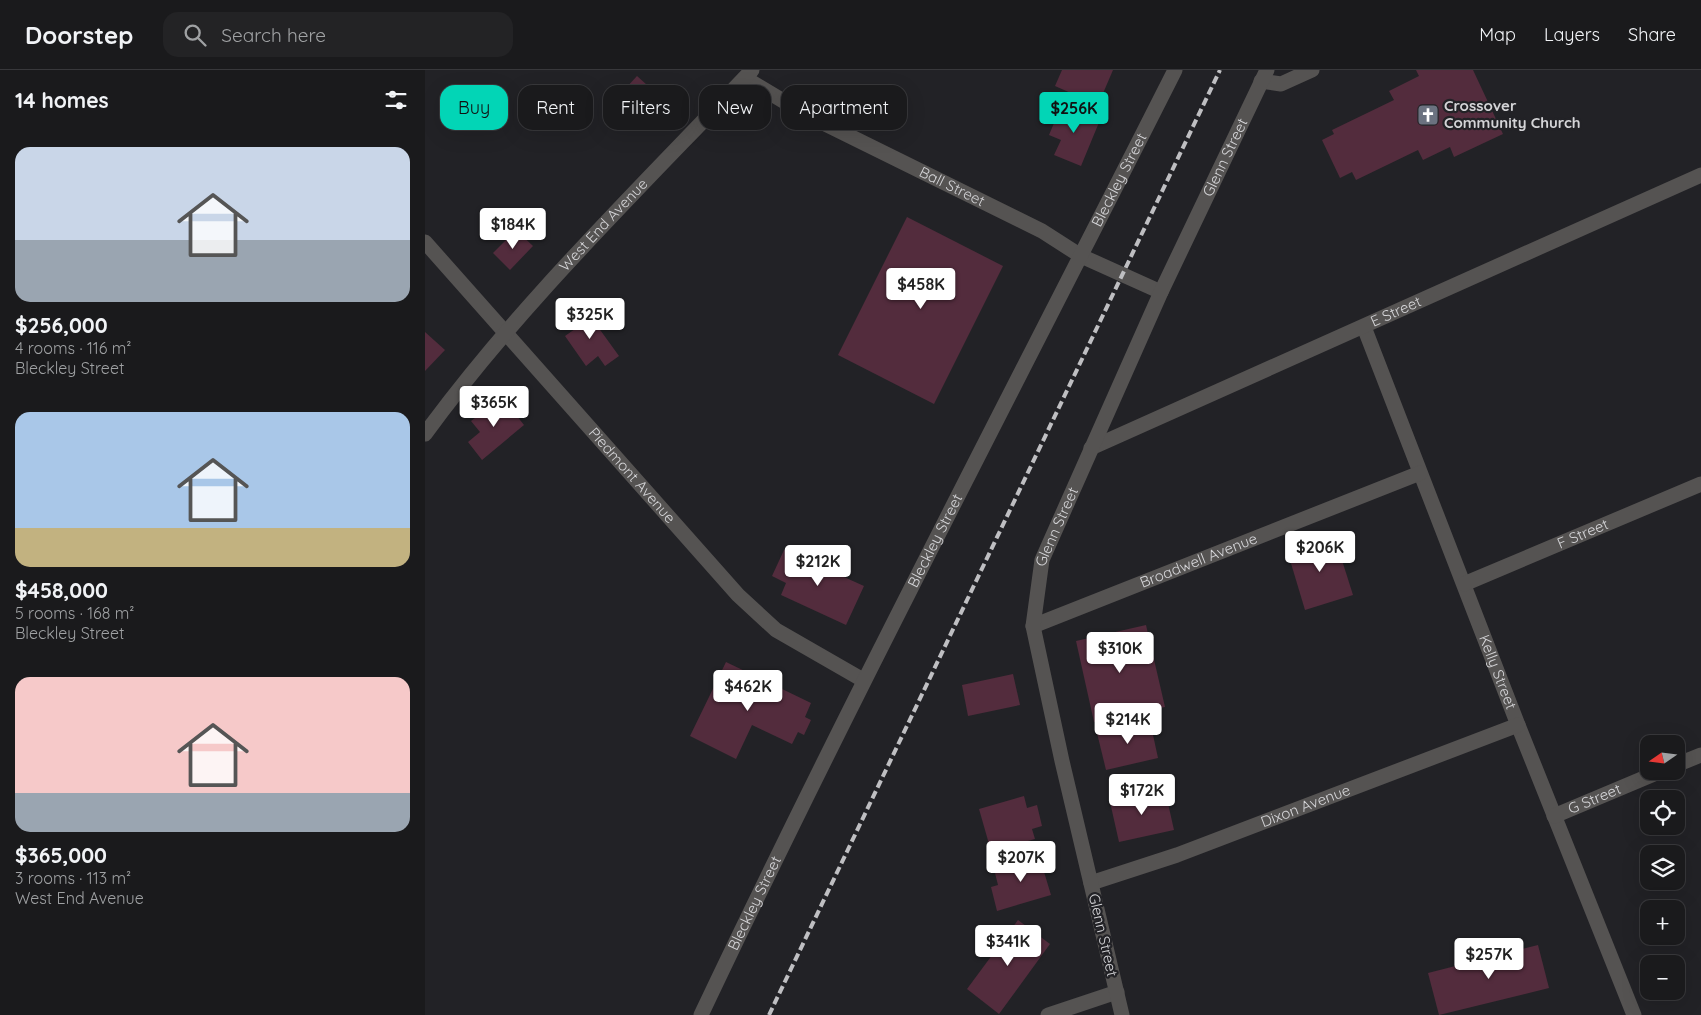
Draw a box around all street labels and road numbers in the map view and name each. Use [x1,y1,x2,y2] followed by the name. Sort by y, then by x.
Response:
[1198,115,1252,200] street label: Glenn Street
[1087,130,1151,230] street label: Bleckley Street
[916,162,988,210] street label: Ball Street
[555,174,652,275] street label: West End Avenue
[1367,291,1424,331] street label: E Street
[585,423,680,527] street label: Piedmont Avenue
[1031,484,1082,567] street label: Glenn Street
[903,490,966,591] street label: Bleckley Street
[1554,514,1611,553] street label: F Street
[1137,528,1260,592] street label: Broadwell Avenue
[1475,632,1521,712] street label: Kelly Street
[1565,779,1624,818] street label: G Street
[1258,780,1353,831] street label: Dixon Avenue
[723,853,785,953] street label: Bleckley Street
[1085,892,1122,978] street label: Glenn Street

